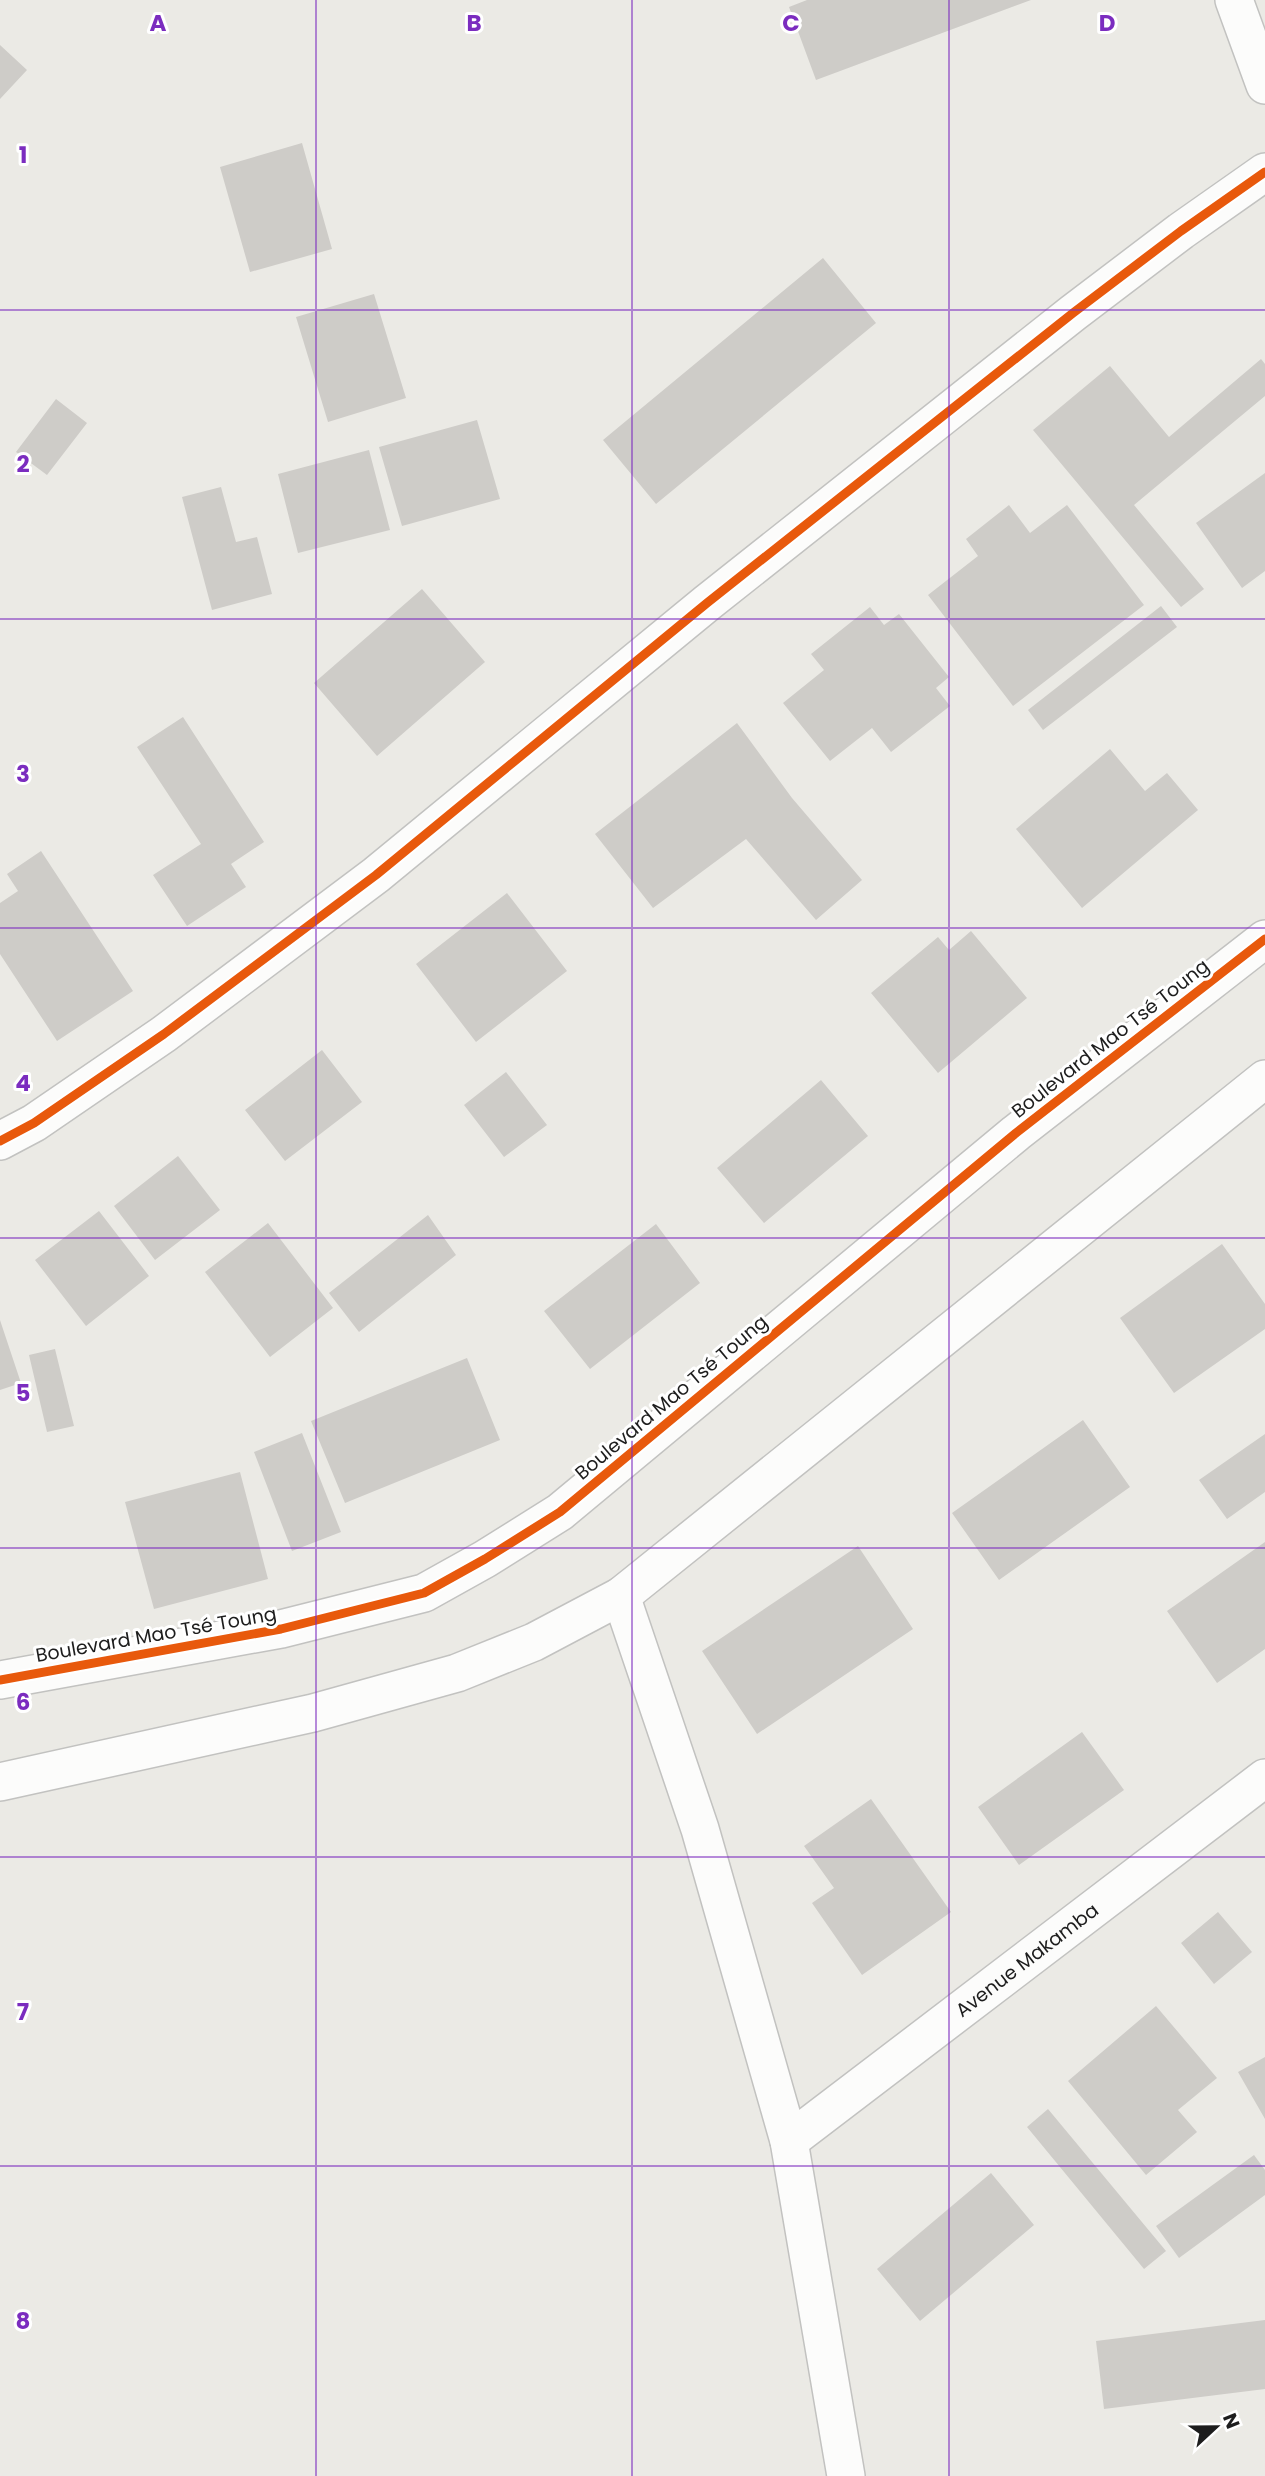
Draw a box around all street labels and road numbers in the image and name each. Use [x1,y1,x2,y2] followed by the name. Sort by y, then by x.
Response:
[1006,953,1215,1124] street label: Boulevard Mao Tsé Toung
[569,1309,773,1486] street label: Boulevard Mao Tsé Toung
[34,1600,279,1669] street label: Boulevard Mao Tsé Toung
[950,1897,1104,2023] street label: Avenue Makamba

